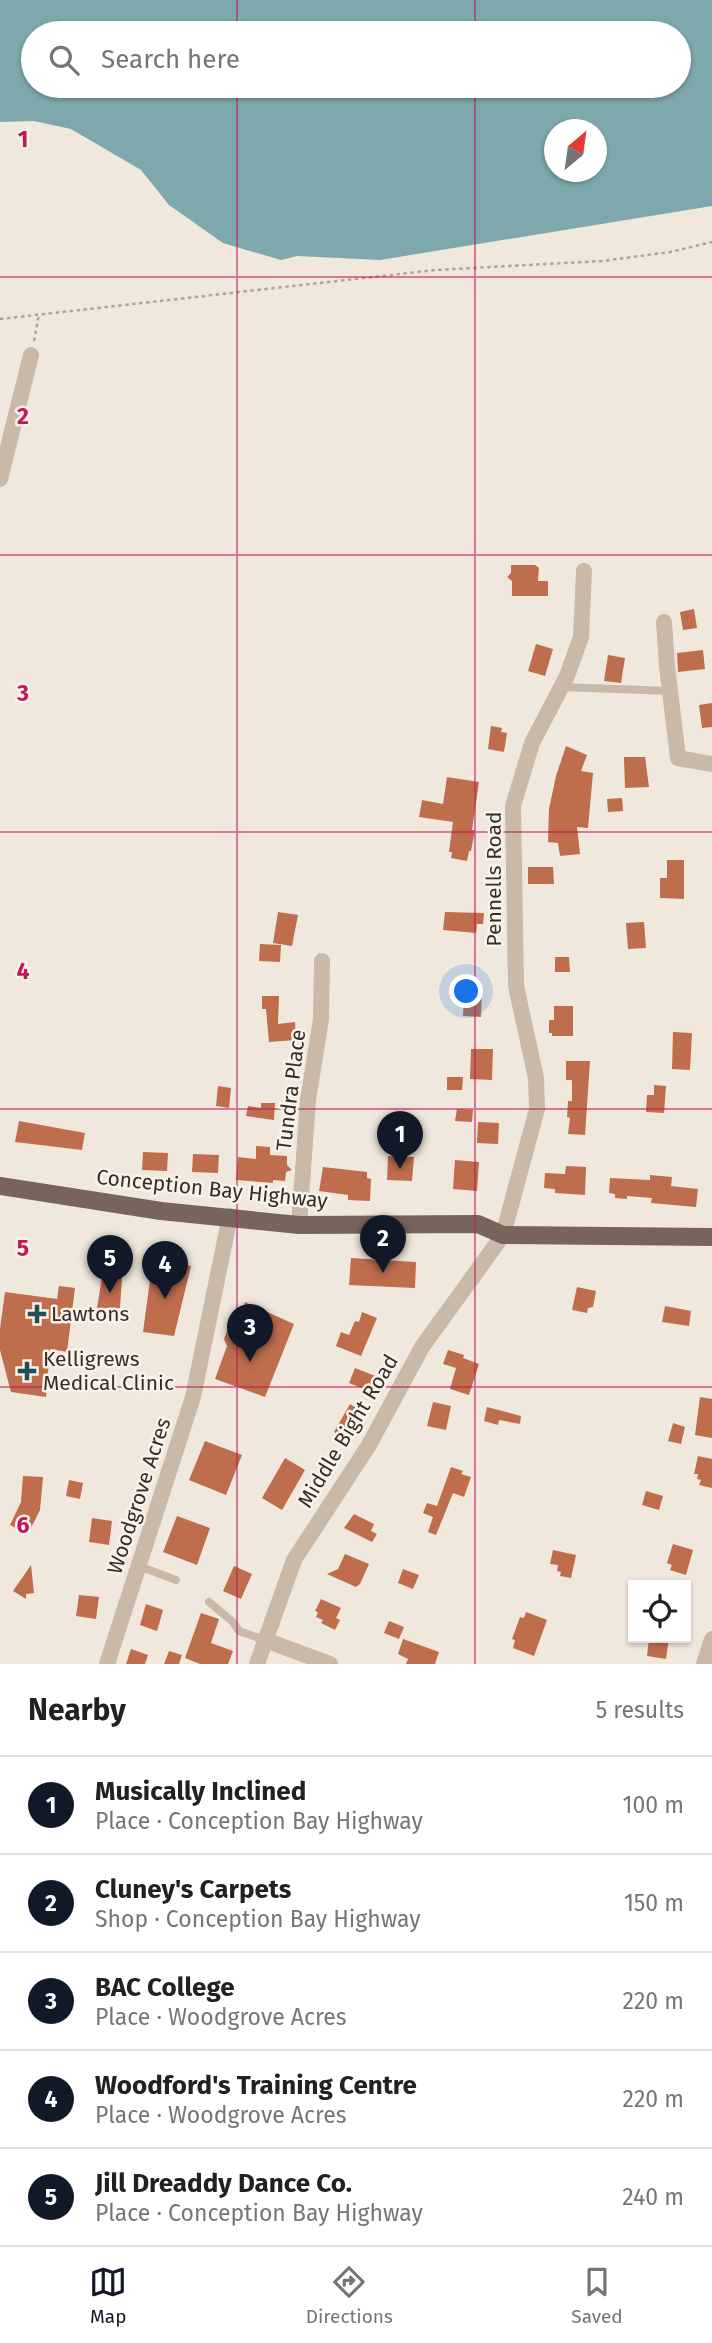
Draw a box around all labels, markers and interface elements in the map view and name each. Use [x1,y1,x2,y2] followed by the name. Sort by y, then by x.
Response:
[21,21,691,98] search box
[45,41,83,79] icon: search
[101,44,240,75] text: Search here
[544,119,607,182] north arrow
[18,125,28,153] text: 1
[17,402,29,430] text: 2
[16,679,29,707] text: 3
[481,811,507,947] street label: Pennells Road
[17,957,30,985] text: 4
[449,974,483,1008] your location
[271,1028,311,1152] street label: Tundra Place
[377,1111,423,1169] pin: 1
[95,1164,330,1214] street label: Conception Bay Highway
[360,1215,406,1273] pin: 2
[17,1234,29,1262] text: 5
[87,1235,133,1293] pin: 5
[142,1241,188,1299] pin: 4
[51,1301,129,1327] place label: Lawtons
[227,1304,273,1362] pin: 3
[29,1306,45,1322] marker: Lawtons
[43,1346,174,1396] place label: Kelligrews Medical Clinic
[292,1350,404,1512] street label: Middle Bight Road
[17,1361,37,1381] marker: Kelligrews Medical Clinic
[101,1414,177,1577] street label: Woodgrove Acres
[17,1511,30,1539] text: 6
[628,1580,691,1643] map controls
[628,1580,691,1643] button: locate
[28,1692,126,1728] text: Nearby
[596,1696,684,1724] text: 5 results
[95,1776,306,1807] text: Musically Inclined
[46,1791,56,1819] text: 1
[623,1791,684,1819] text: 100 m
[95,1807,423,1835] text: Place · Conception Bay Highway
[95,1874,291,1905] text: Cluney's Carpets
[45,1889,57,1917] text: 2
[624,1889,684,1917] text: 150 m
[95,1905,421,1933] text: Shop · Conception Bay Highway
[95,1972,235,2003] text: BAC College
[45,1987,57,2015] text: 3
[623,1987,684,2015] text: 220 m
[95,2003,346,2031] text: Place · Woodgrove Acres
[95,2070,417,2101] text: Woodford's Training Centre
[45,2085,58,2113] text: 4
[623,2085,684,2113] text: 220 m
[95,2101,346,2129] text: Place · Woodgrove Acres
[95,2168,352,2199] text: Jill Dreaddy Dance Co.
[45,2183,57,2211] text: 5
[622,2183,684,2211] text: 240 m
[95,2199,423,2227] text: Place · Conception Bay Highway
[89,2263,127,2328] tab: Map
[306,2263,393,2328] tab: Directions
[571,2263,623,2328] tab: Saved

